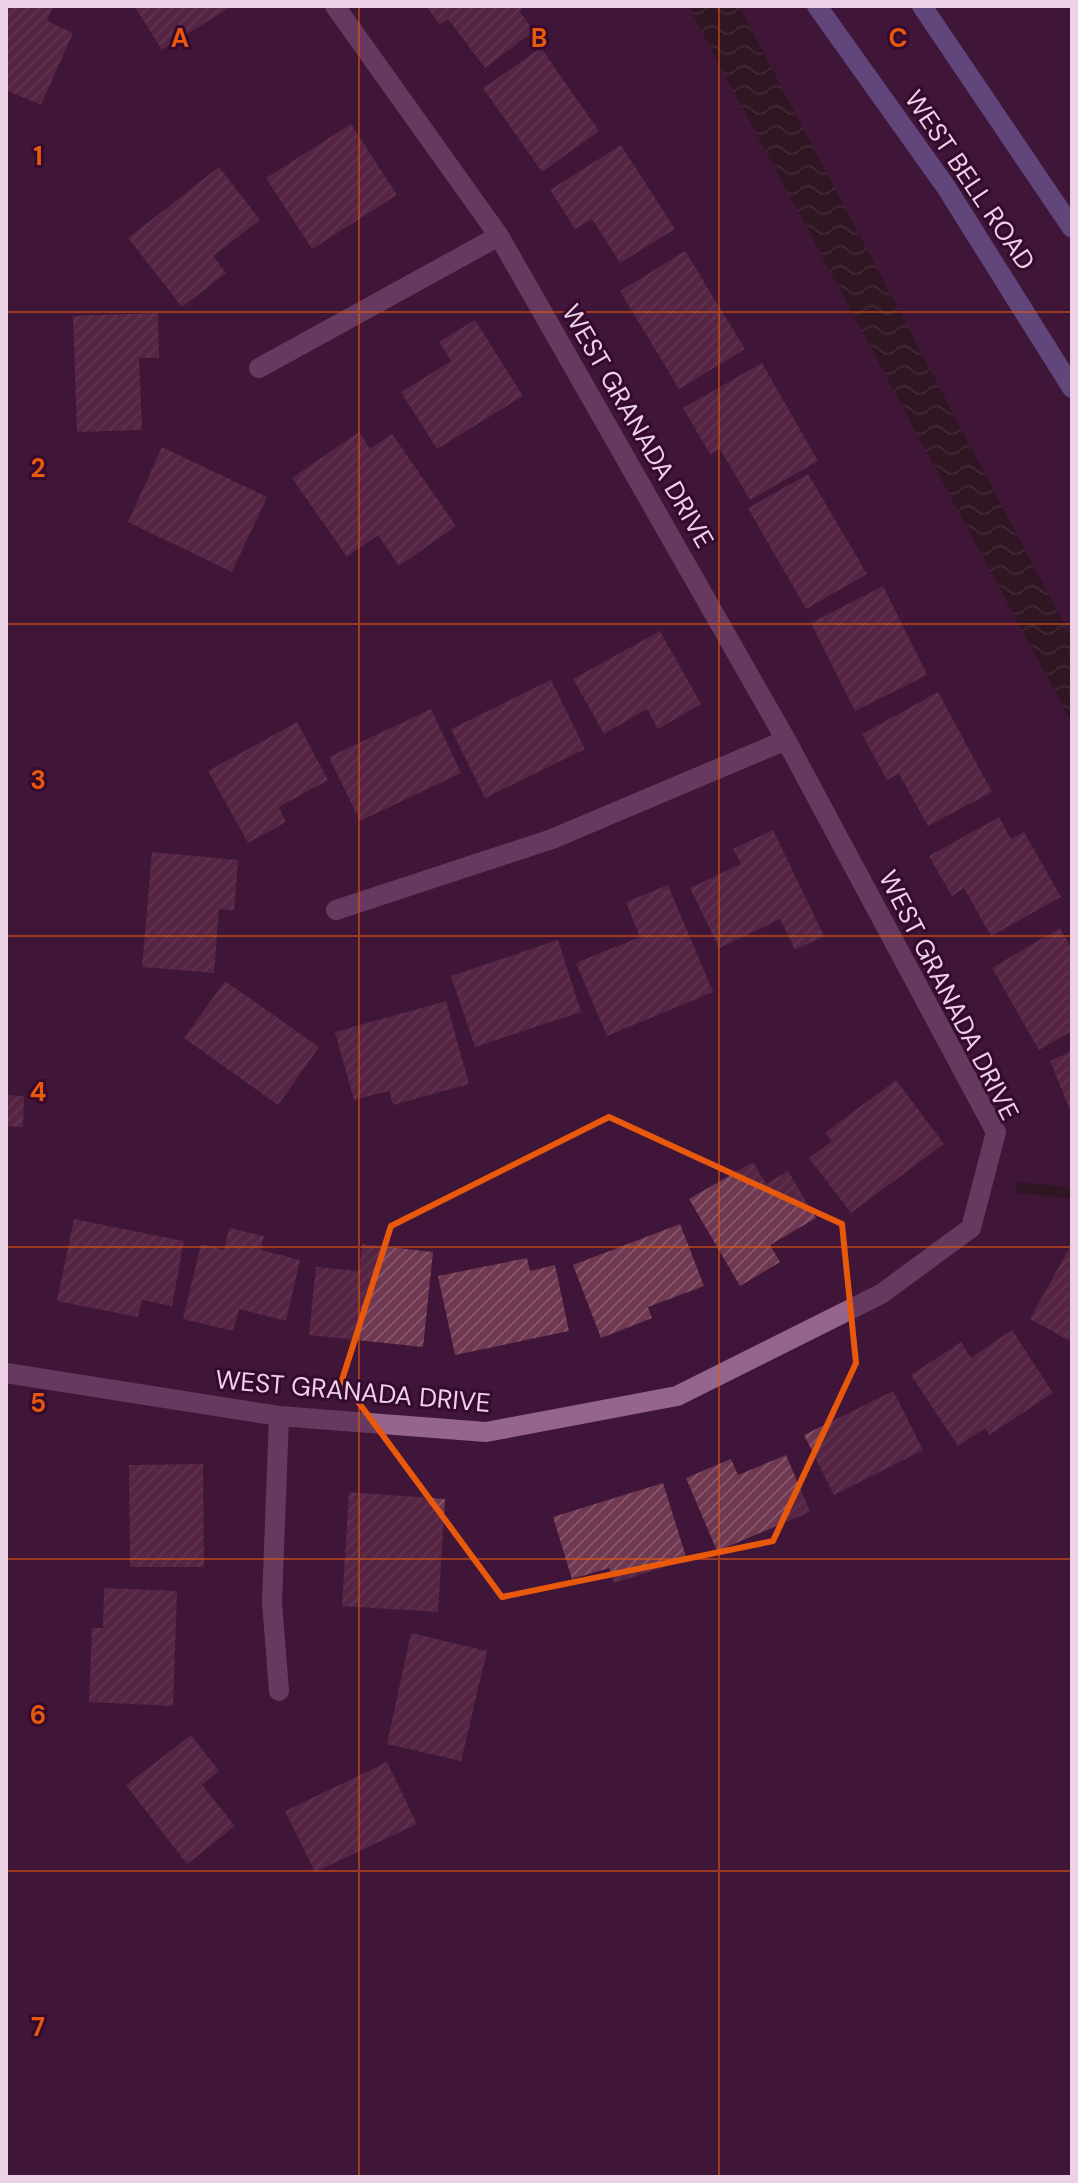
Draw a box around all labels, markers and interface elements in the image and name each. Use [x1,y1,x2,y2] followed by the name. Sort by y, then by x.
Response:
[171,21,189,55] text: A
[531,21,547,55] text: B
[888,21,908,55] text: C
[897,83,1043,277] street label: WEST BELL ROAD
[33,139,43,173] text: 1
[554,298,722,554] street label: WEST GRANADA DRIVE
[30,451,46,485] text: 2
[30,763,46,797] text: 3
[871,864,1027,1126] street label: WEST GRANADA DRIVE
[30,1075,46,1109] text: 4
[214,1362,492,1420] street label: WEST GRANADA DRIVE
[30,1386,46,1420] text: 5
[30,1698,46,1732] text: 6
[31,2010,45,2044] text: 7

